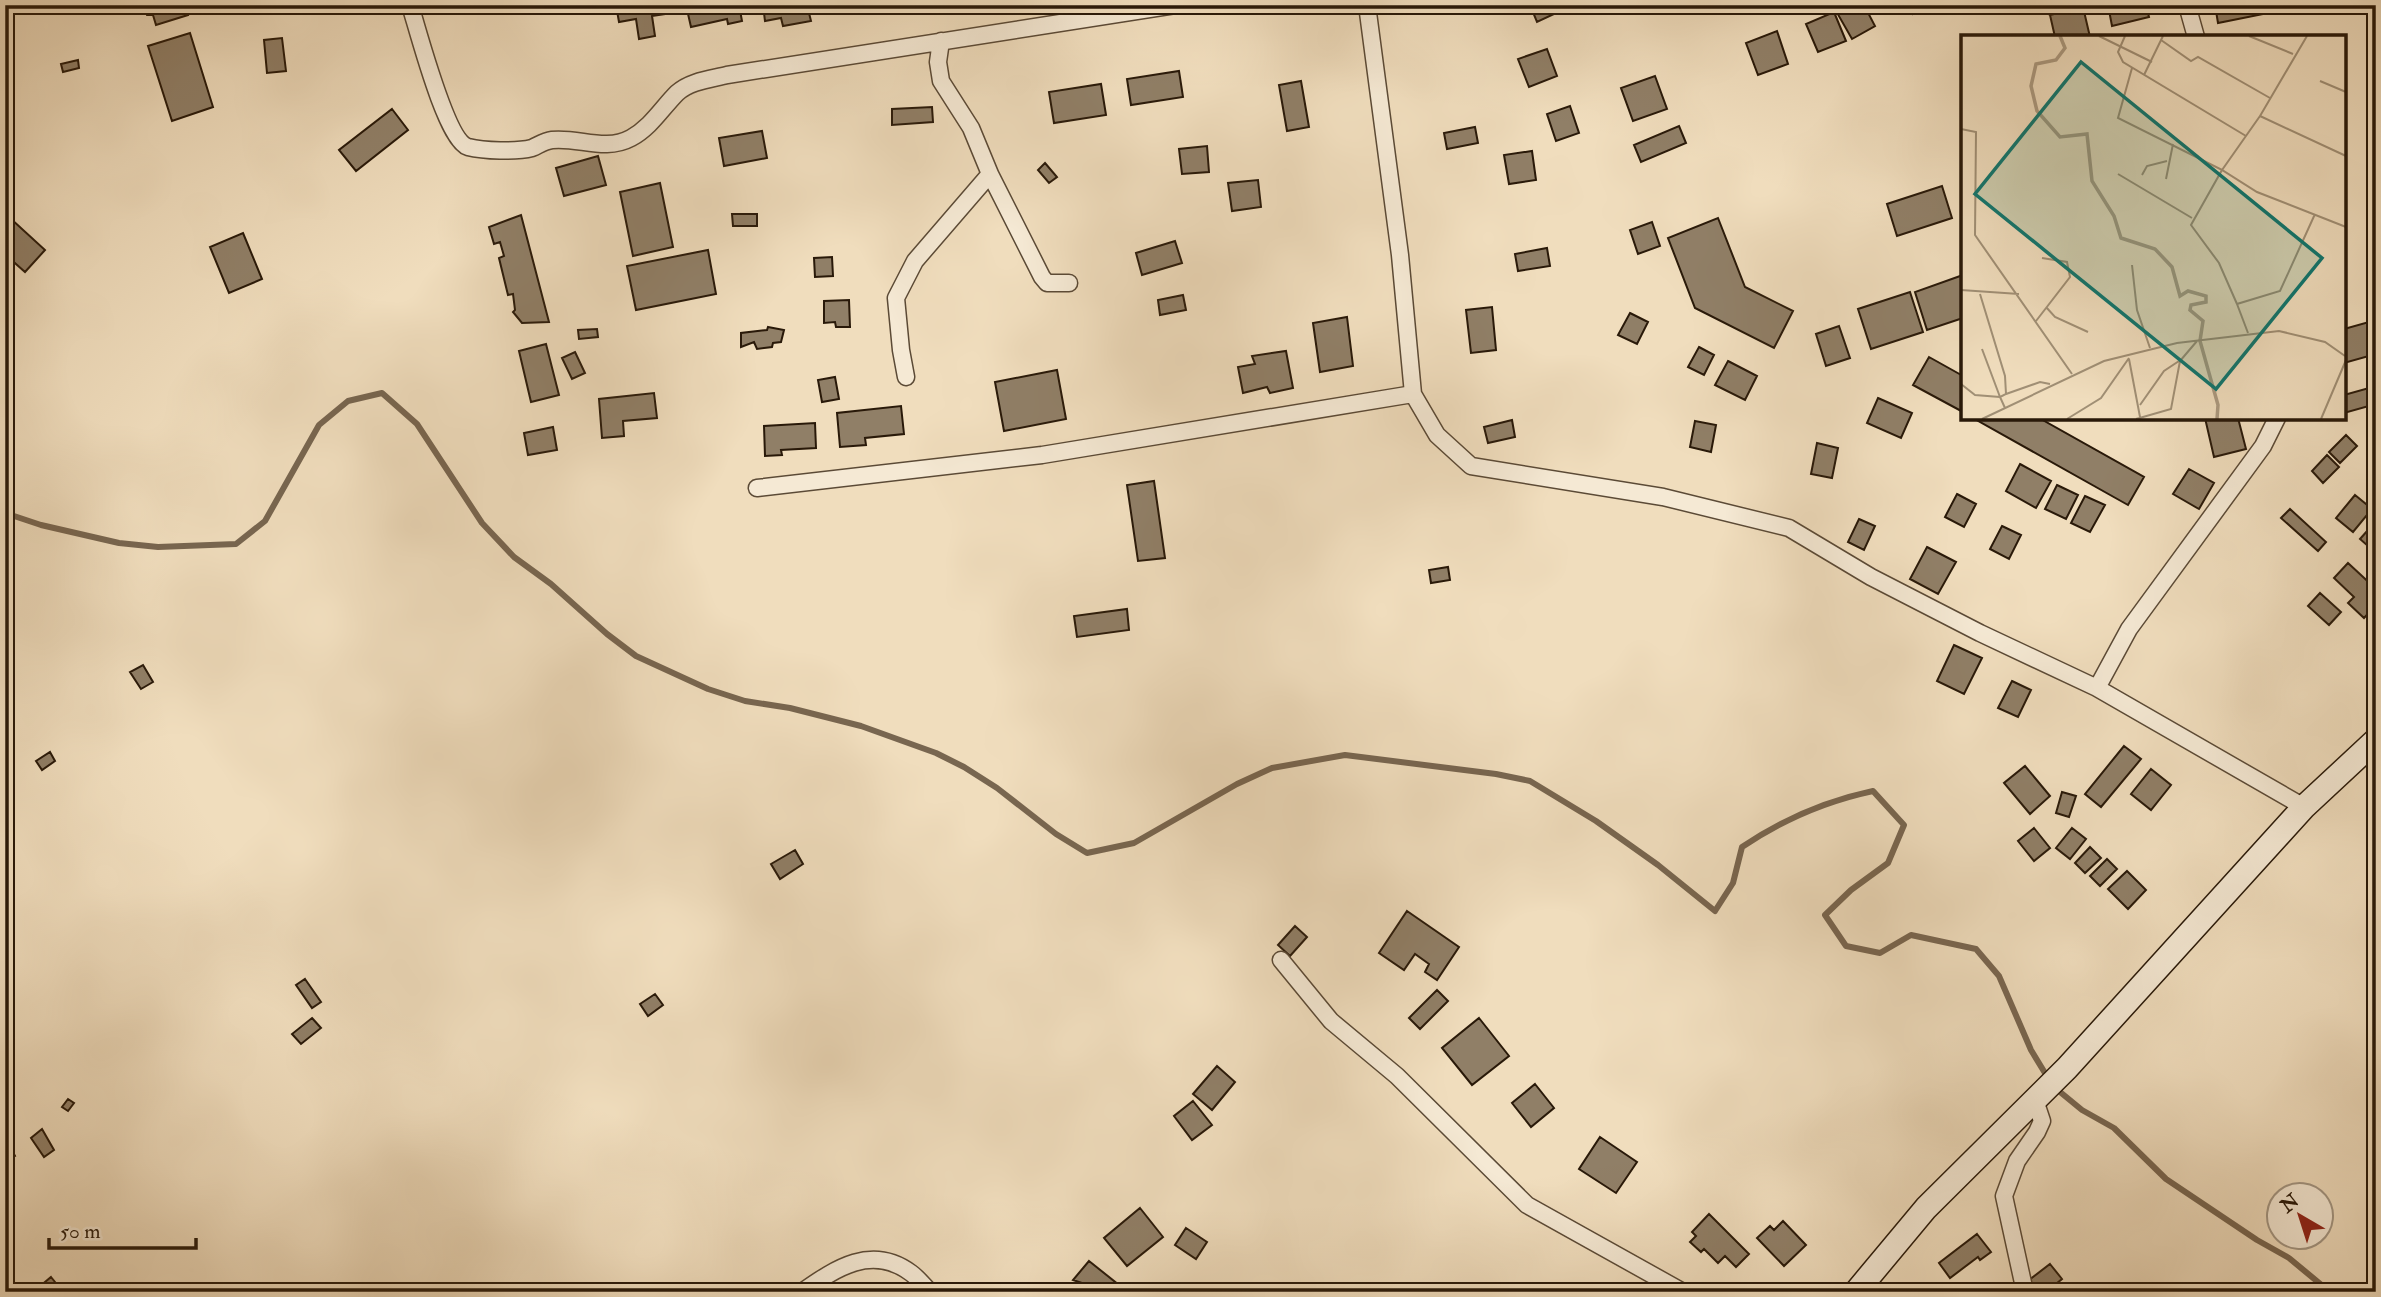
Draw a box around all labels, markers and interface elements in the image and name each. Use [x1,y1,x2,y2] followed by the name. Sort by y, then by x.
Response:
[1961,35,2346,420] inset map
[2266,1182,2336,1252] north arrow
[2275,1188,2305,1219] text: N
[49,1206,196,1250] scale bar
[60,1218,101,1245] text: 50 m

